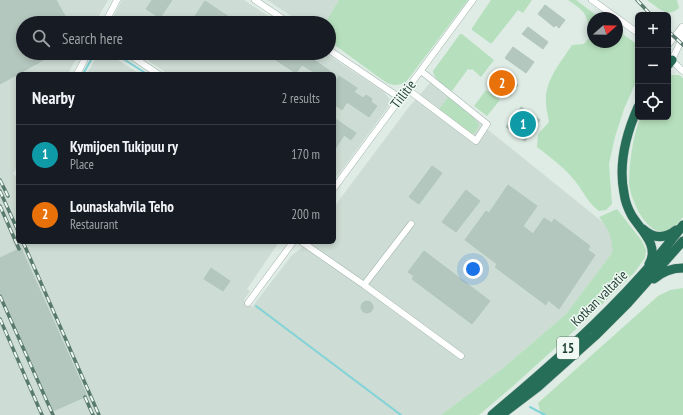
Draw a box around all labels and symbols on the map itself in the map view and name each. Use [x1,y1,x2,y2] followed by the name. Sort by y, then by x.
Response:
[587,12,623,48] north arrow
[489,68,515,98] pin: 2
[386,76,420,112] street label: Tiilitie
[510,109,536,139] pin: 1
[463,259,483,279] your location
[567,266,631,330] street label: Kotkan valtatie
[557,337,579,359] road number: 15

